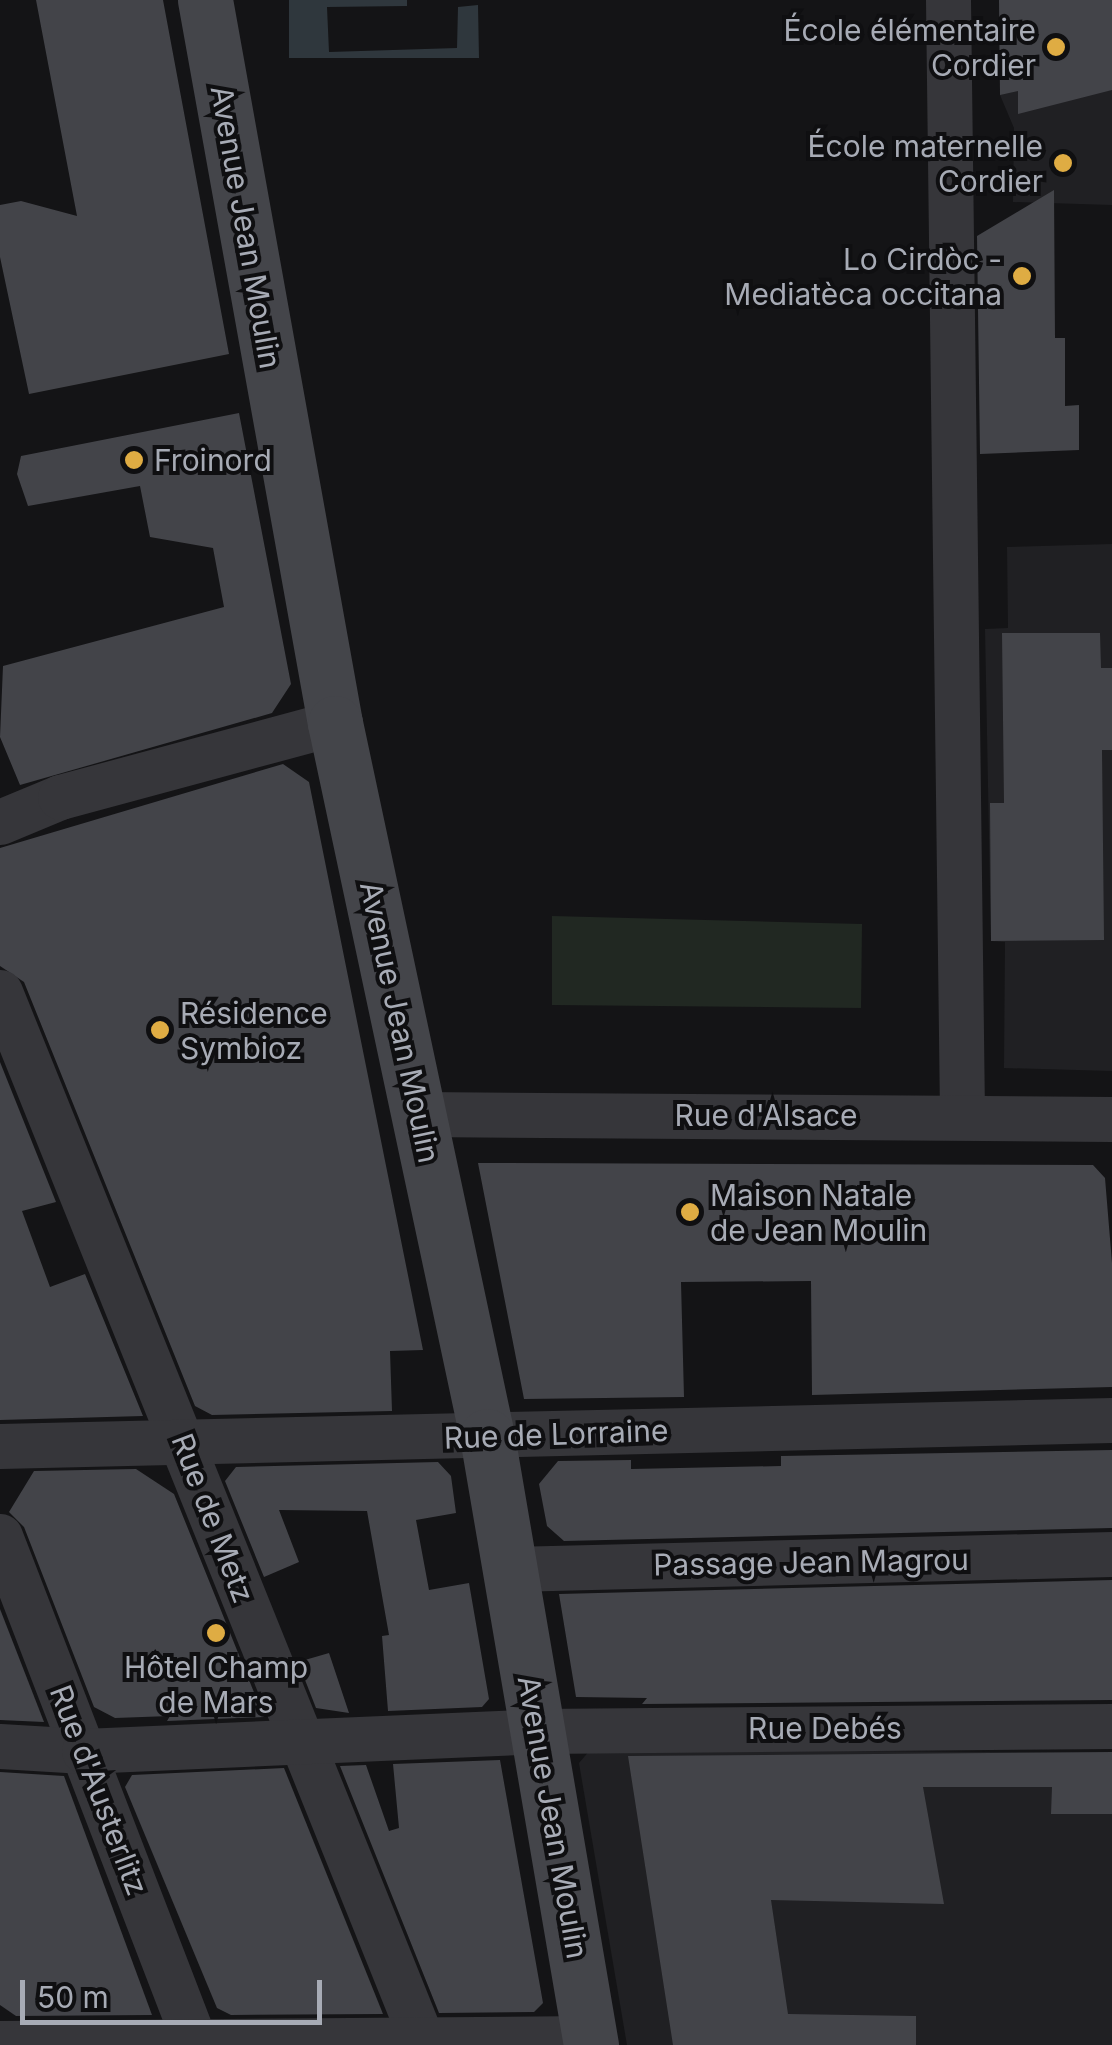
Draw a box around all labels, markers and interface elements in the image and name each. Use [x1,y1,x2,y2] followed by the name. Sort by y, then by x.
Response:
[784,12,1036,82] place label: École élémentaire Cordier
[1045,36,1067,58] marker: École élémentaire Cordier
[203,83,289,371] street label: Avenue Jean Moulin
[808,128,1043,198] place label: École maternelle Cordier
[1052,152,1074,174] marker: École maternelle Cordier
[724,241,1002,312] place label: Lo Cirdòc - Mediatèca occitana
[1011,265,1033,287] marker: Lo Cirdòc - Mediatèca occitana
[154,442,272,478] place label: Froinord
[123,449,145,471] marker: Froinord
[353,878,447,1166] street label: Avenue Jean Moulin
[180,995,328,1066] place label: Résidence Symbioz
[149,1019,171,1041] marker: Résidence Symbioz
[674,1097,858,1133] street label: Rue d'Alsace
[710,1177,927,1248] place label: Maison Natale de Jean Moulin
[679,1201,701,1223] marker: Maison Natale de Jean Moulin
[443,1412,669,1456] street label: Rue de Lorraine
[164,1428,262,1608] street label: Rue de Metz
[653,1541,969,1583] street label: Passage Jean Magrou
[205,1622,227,1644] marker: Hôtel Champ de Mars
[124,1649,308,1720] place label: Hôtel Champ de Mars
[510,1673,596,1961] street label: Avenue Jean Moulin
[42,1680,156,1900] street label: Rue d'Austerlitz
[748,1710,902,1746] street label: Rue Debés
[25,1960,328,2022] scale bar
[37,1979,109,2015] text: 50 m

